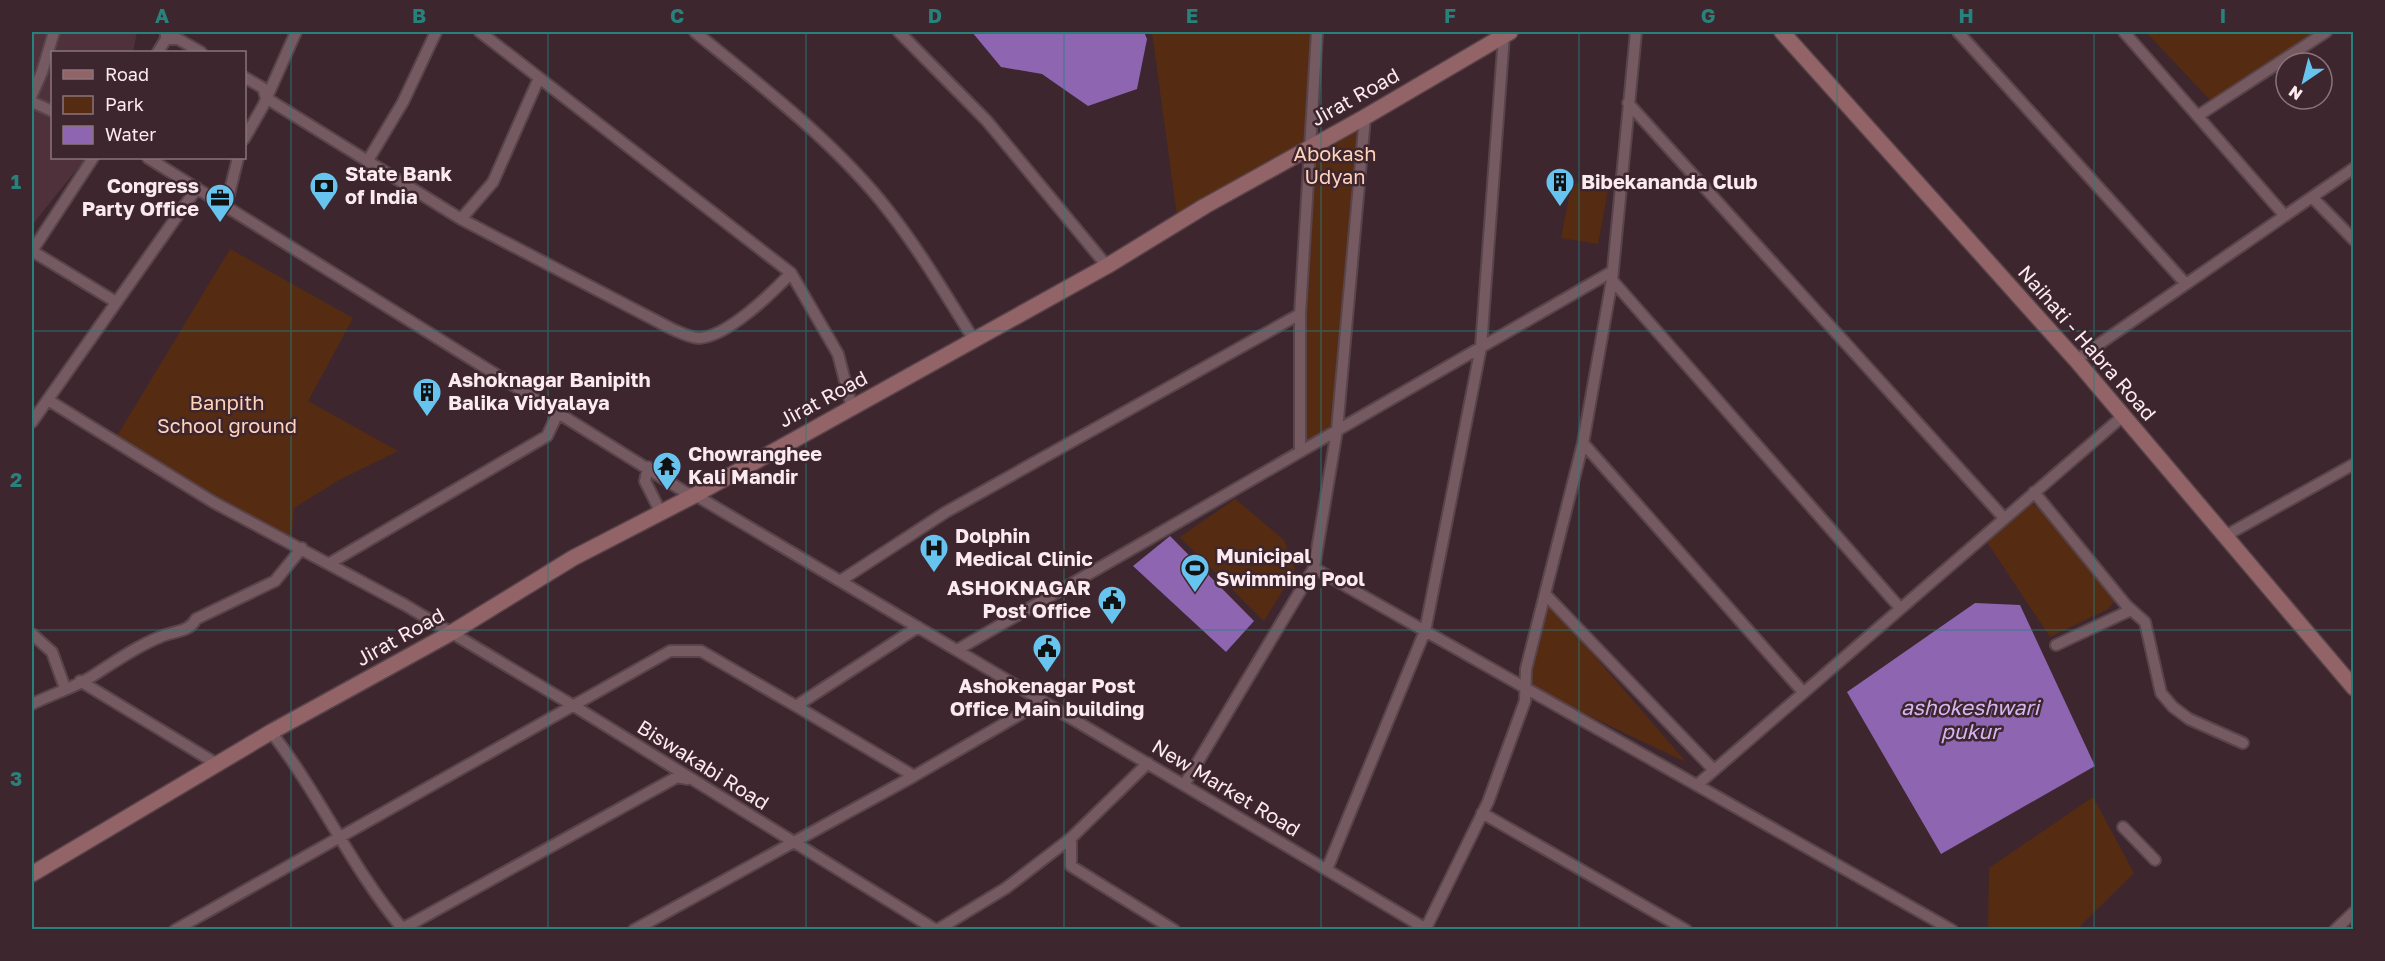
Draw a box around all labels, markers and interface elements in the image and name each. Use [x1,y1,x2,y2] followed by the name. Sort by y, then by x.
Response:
[155,3,169,27] text: A
[412,3,426,27] text: B
[670,3,684,27] text: C
[928,3,942,27] text: D
[1186,3,1198,27] text: E
[1444,3,1456,27] text: F
[1701,3,1715,27] text: G
[1958,3,1974,27] text: H
[2220,3,2226,27] text: I
[51,51,246,159] legend
[2274,51,2334,111] north arrow
[1306,62,1403,130] street label: Jirat Road
[105,63,149,85] text: Road
[2285,82,2306,105] text: N
[105,93,144,115] text: Park
[105,123,156,145] text: Water
[1294,141,1377,188] park label: Abokash Udyan
[345,161,452,208] place label: State Bank of India
[1544,166,1576,208] building icon: Bibekananda Club
[11,169,21,193] text: 1
[1581,169,1757,193] place label: Bibekananda Club
[308,170,340,212] bank icon: State Bank of India
[82,173,199,220] place label: Congress Party Office
[204,182,236,224] office icon: Congress Party Office
[2014,260,2162,425] street label: Naihati - Habra Road
[774,365,871,432] street label: Jirat Road
[448,367,651,414] place label: Ashoknagar Banipith Balika Vidyalaya
[411,376,443,418] building icon: Ashoknagar Banipith Balika Vidyalaya
[157,390,297,437] park label: Banpith School ground
[688,441,822,488] place label: Chowranghee Kali Mandir
[651,450,683,492] temple icon: Chowranghee Kali Mandir
[10,467,22,491] text: 2
[955,523,1093,570] place label: Dolphin Medical Clinic
[918,532,950,574] hospital icon: Dolphin Medical Clinic
[1216,543,1365,590] place label: Municipal Swimming Pool
[1179,552,1211,594] sports icon: Municipal Swimming Pool
[947,575,1091,622] place label: ASHOKNAGAR Post Office
[1096,584,1128,626] public building icon: ASHOKNAGAR Post Office
[351,602,448,670] street label: Jirat Road
[1031,632,1063,674] public building icon: Ashokenagar Post Office Main building
[950,673,1144,720] place label: Ashokenagar Post Office Main building
[1901,694,2041,744] water label: ashokeshwari pukur
[633,714,774,814] street label: Biswakabi Road
[1148,733,1305,841] street label: New Market Road
[10,766,22,790] text: 3

